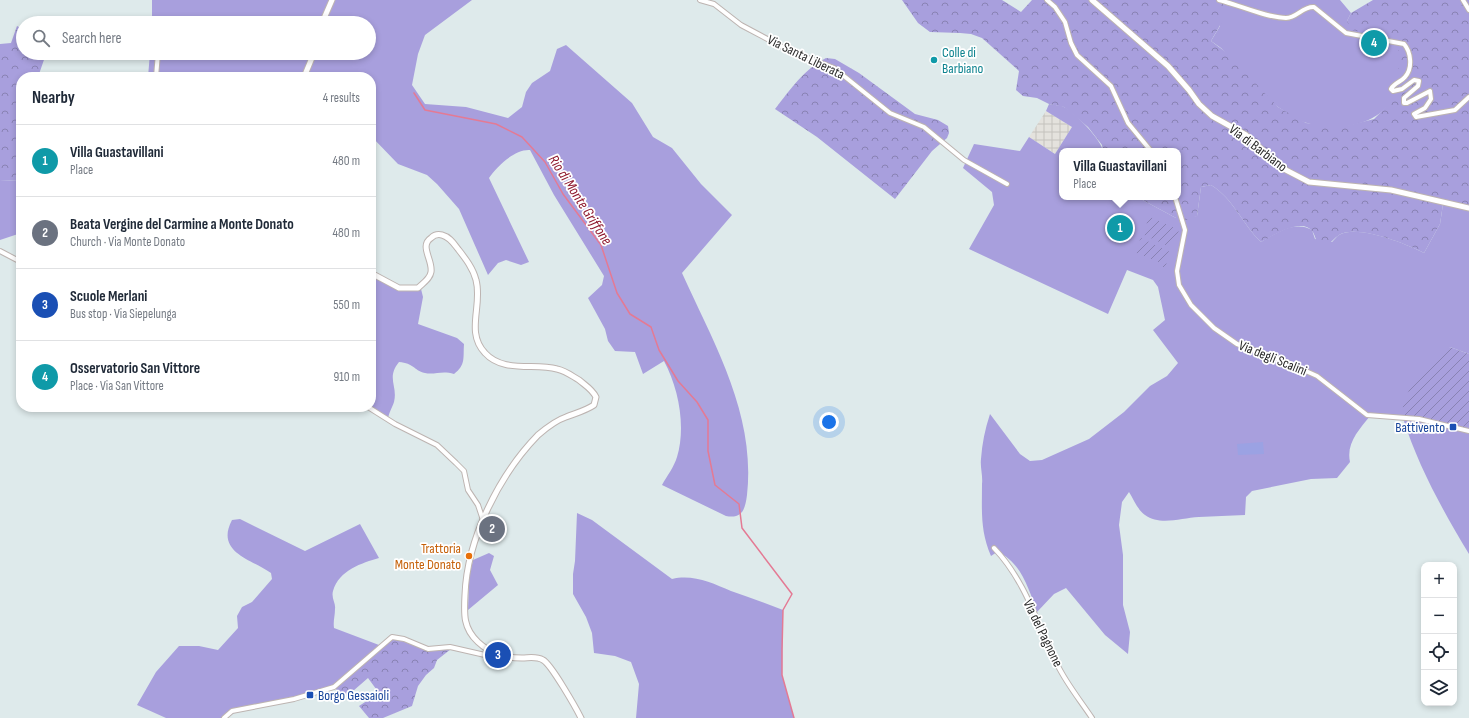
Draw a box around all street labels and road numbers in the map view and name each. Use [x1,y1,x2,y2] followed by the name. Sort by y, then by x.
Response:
[765,31,847,83] street label: Via Santa Liberata
[1226,121,1291,176] street label: Via di Barbiano
[1236,337,1310,379] street label: Via degli Scalini
[1019,596,1067,670] street label: Via del Pagnone

